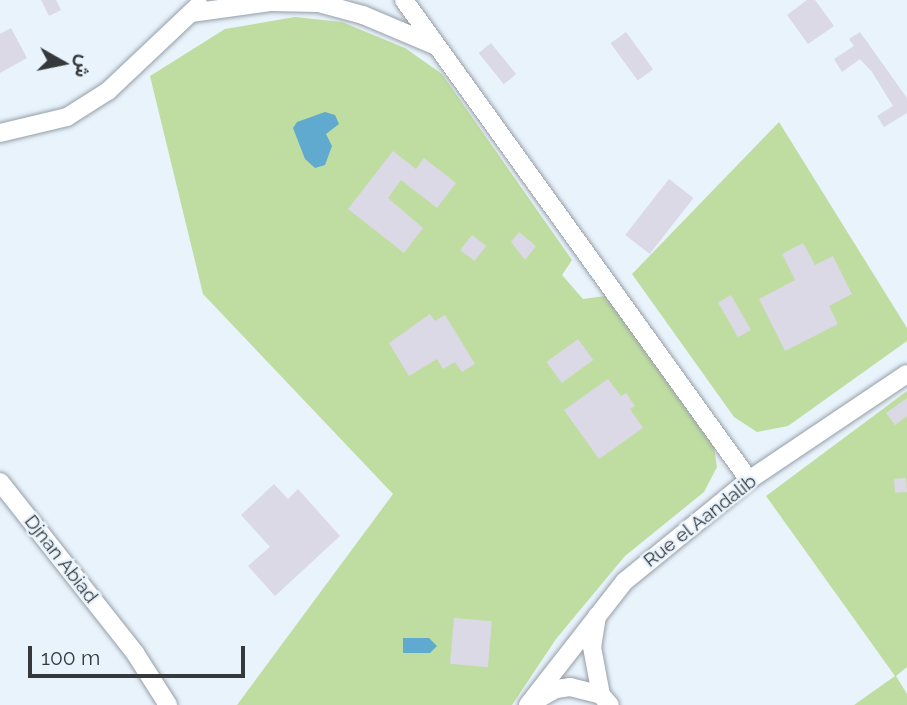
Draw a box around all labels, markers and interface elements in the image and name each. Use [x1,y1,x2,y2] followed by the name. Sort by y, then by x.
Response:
[28,28,98,98] north arrow
[71,53,96,79] text: ش
[639,470,761,572] street label: Rue el Aandalib
[19,510,103,608] street label: Djnan Abiad
[32,632,248,676] scale bar
[41,645,100,670] text: 100 m

